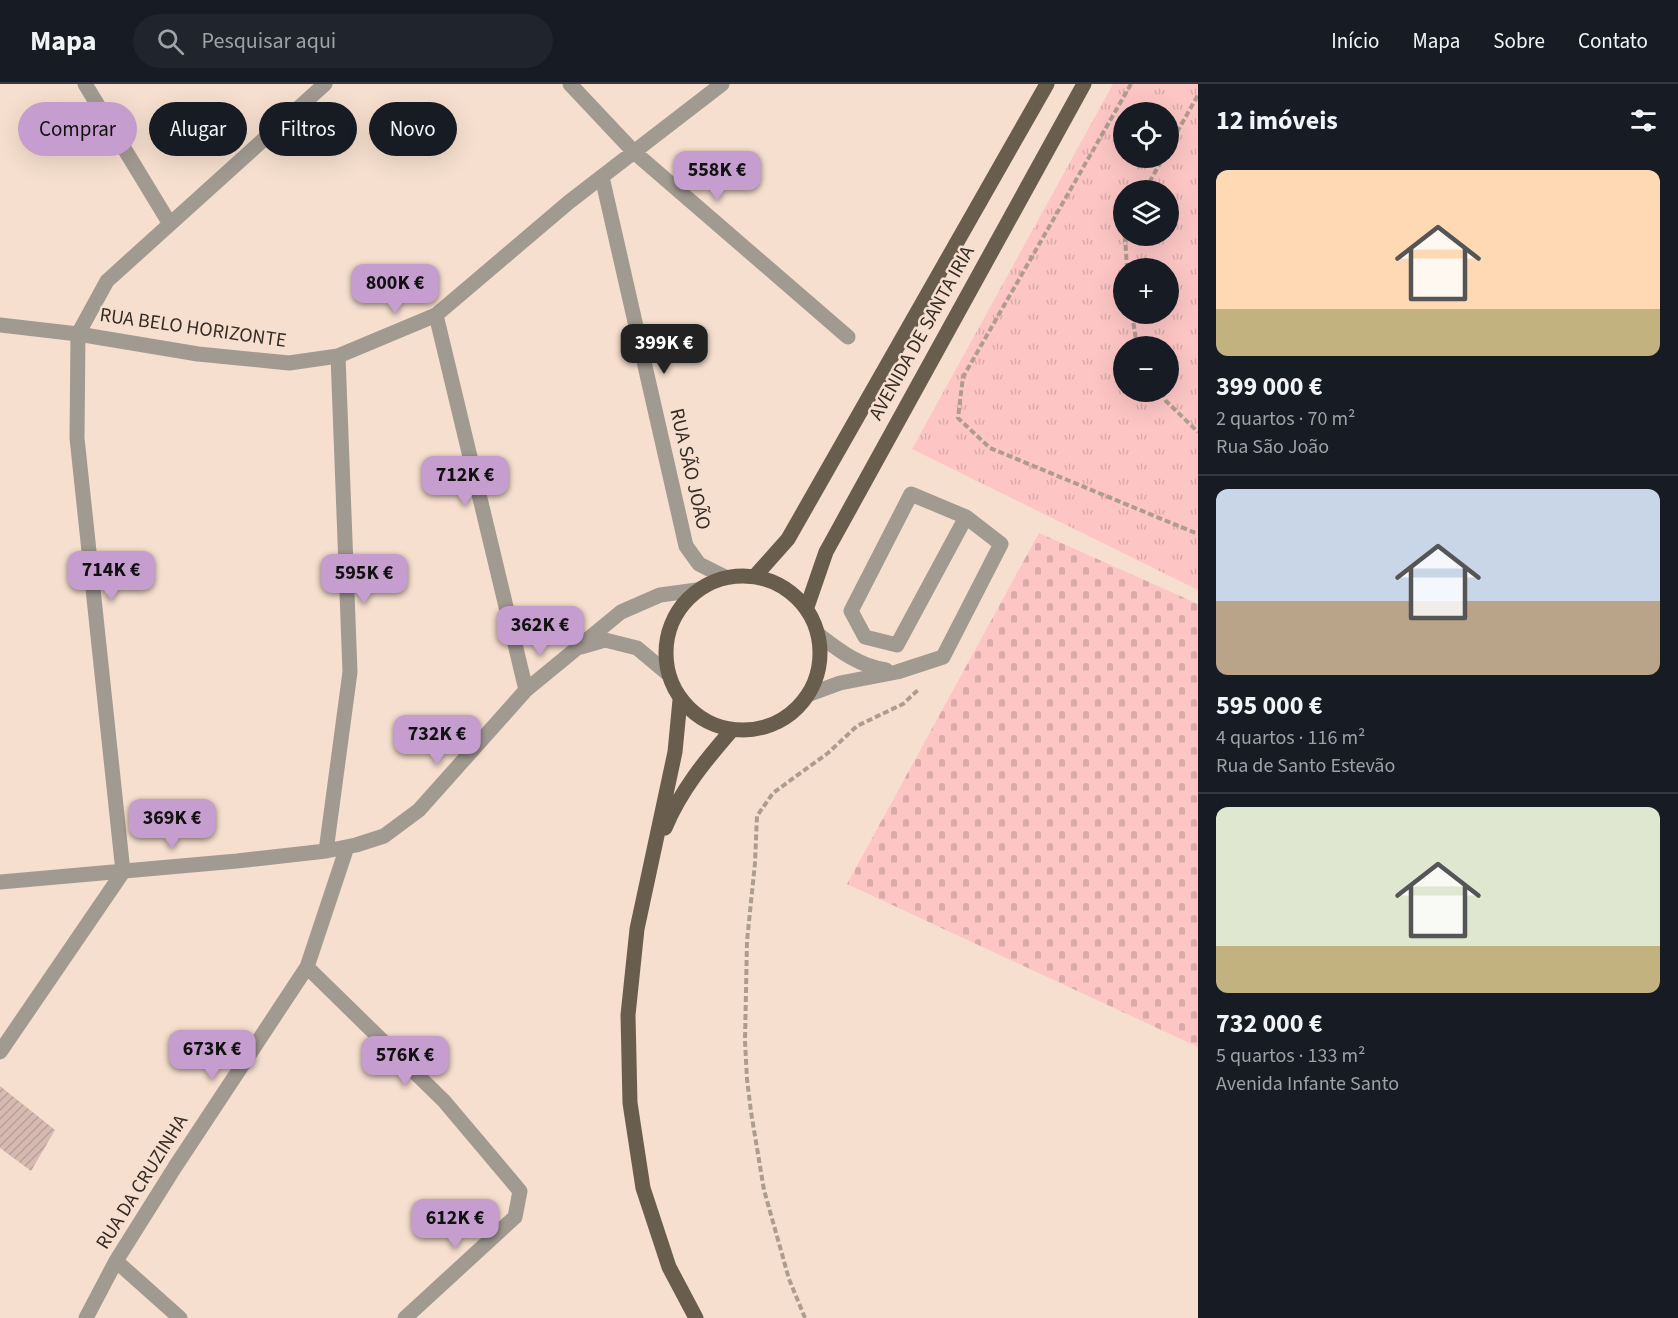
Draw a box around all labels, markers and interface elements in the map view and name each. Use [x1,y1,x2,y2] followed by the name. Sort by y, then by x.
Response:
[133,14,553,68] search box
[30,21,97,61] text: Mapa
[154,25,187,58] icon: search
[202,25,336,57] text: Pesquisar aqui
[1331,26,1379,56] text: Início
[1412,26,1460,56] text: Mapa
[1493,26,1545,56] text: Sobre
[1578,26,1648,56] text: Contato
[18,102,137,156] chip: Comprar
[149,102,247,156] chip: Alugar
[259,102,357,156] chip: Filtros
[369,102,457,156] chip: Novo
[1113,102,1179,402] map controls
[1113,102,1179,168] button: locate
[1216,102,1338,139] text: 12 imóveis
[1627,104,1660,137] icon: filters
[668,151,766,202] pin: 558K €
[688,156,746,184] text: 558K €
[1113,180,1179,246] button: layers
[1384,209,1492,317] icon: home
[862,241,982,425] street label: AVENIDA DE SANTA IRIA
[1113,258,1179,324] button: +
[346,264,444,315] pin: 800K €
[366,269,424,297] text: 800K €
[98,301,288,355] street label: RUA BELO HORIZONTE
[615,324,713,375] pin: 399K €
[635,329,693,357] text: 399K €
[1113,336,1179,402] button: −
[1216,368,1323,405] text: 399 000 €
[662,405,718,533] street label: RUA SÃO JOÃO
[1216,405,1355,433] text: 2 quartos · 70 m²
[1216,433,1329,461] text: Rua São João
[416,456,514,507] pin: 712K €
[436,461,494,489] text: 712K €
[1384,528,1492,636] icon: home
[62,551,160,602] pin: 714K €
[315,554,413,605] pin: 595K €
[82,556,140,584] text: 714K €
[335,559,393,587] text: 595K €
[491,606,589,657] pin: 362K €
[511,611,569,639] text: 362K €
[1216,687,1323,724] text: 595 000 €
[388,715,486,766] pin: 732K €
[408,720,466,748] text: 732K €
[1216,724,1365,752] text: 4 quartos · 116 m²
[1216,752,1395,780] text: Rua de Santo Estevão
[123,799,221,850] pin: 369K €
[143,804,201,832] text: 369K €
[1384,846,1492,954] icon: home
[1216,1005,1323,1042] text: 732 000 €
[163,1030,261,1081] pin: 673K €
[183,1035,241,1063] text: 673K €
[356,1036,454,1087] pin: 576K €
[376,1041,434,1069] text: 576K €
[1216,1042,1365,1070] text: 5 quartos · 133 m²
[1216,1070,1399,1098] text: Avenida Infante Santo
[89,1109,195,1255] street label: RUA DA CRUZINHA
[406,1199,504,1250] pin: 612K €
[426,1204,484,1232] text: 612K €

